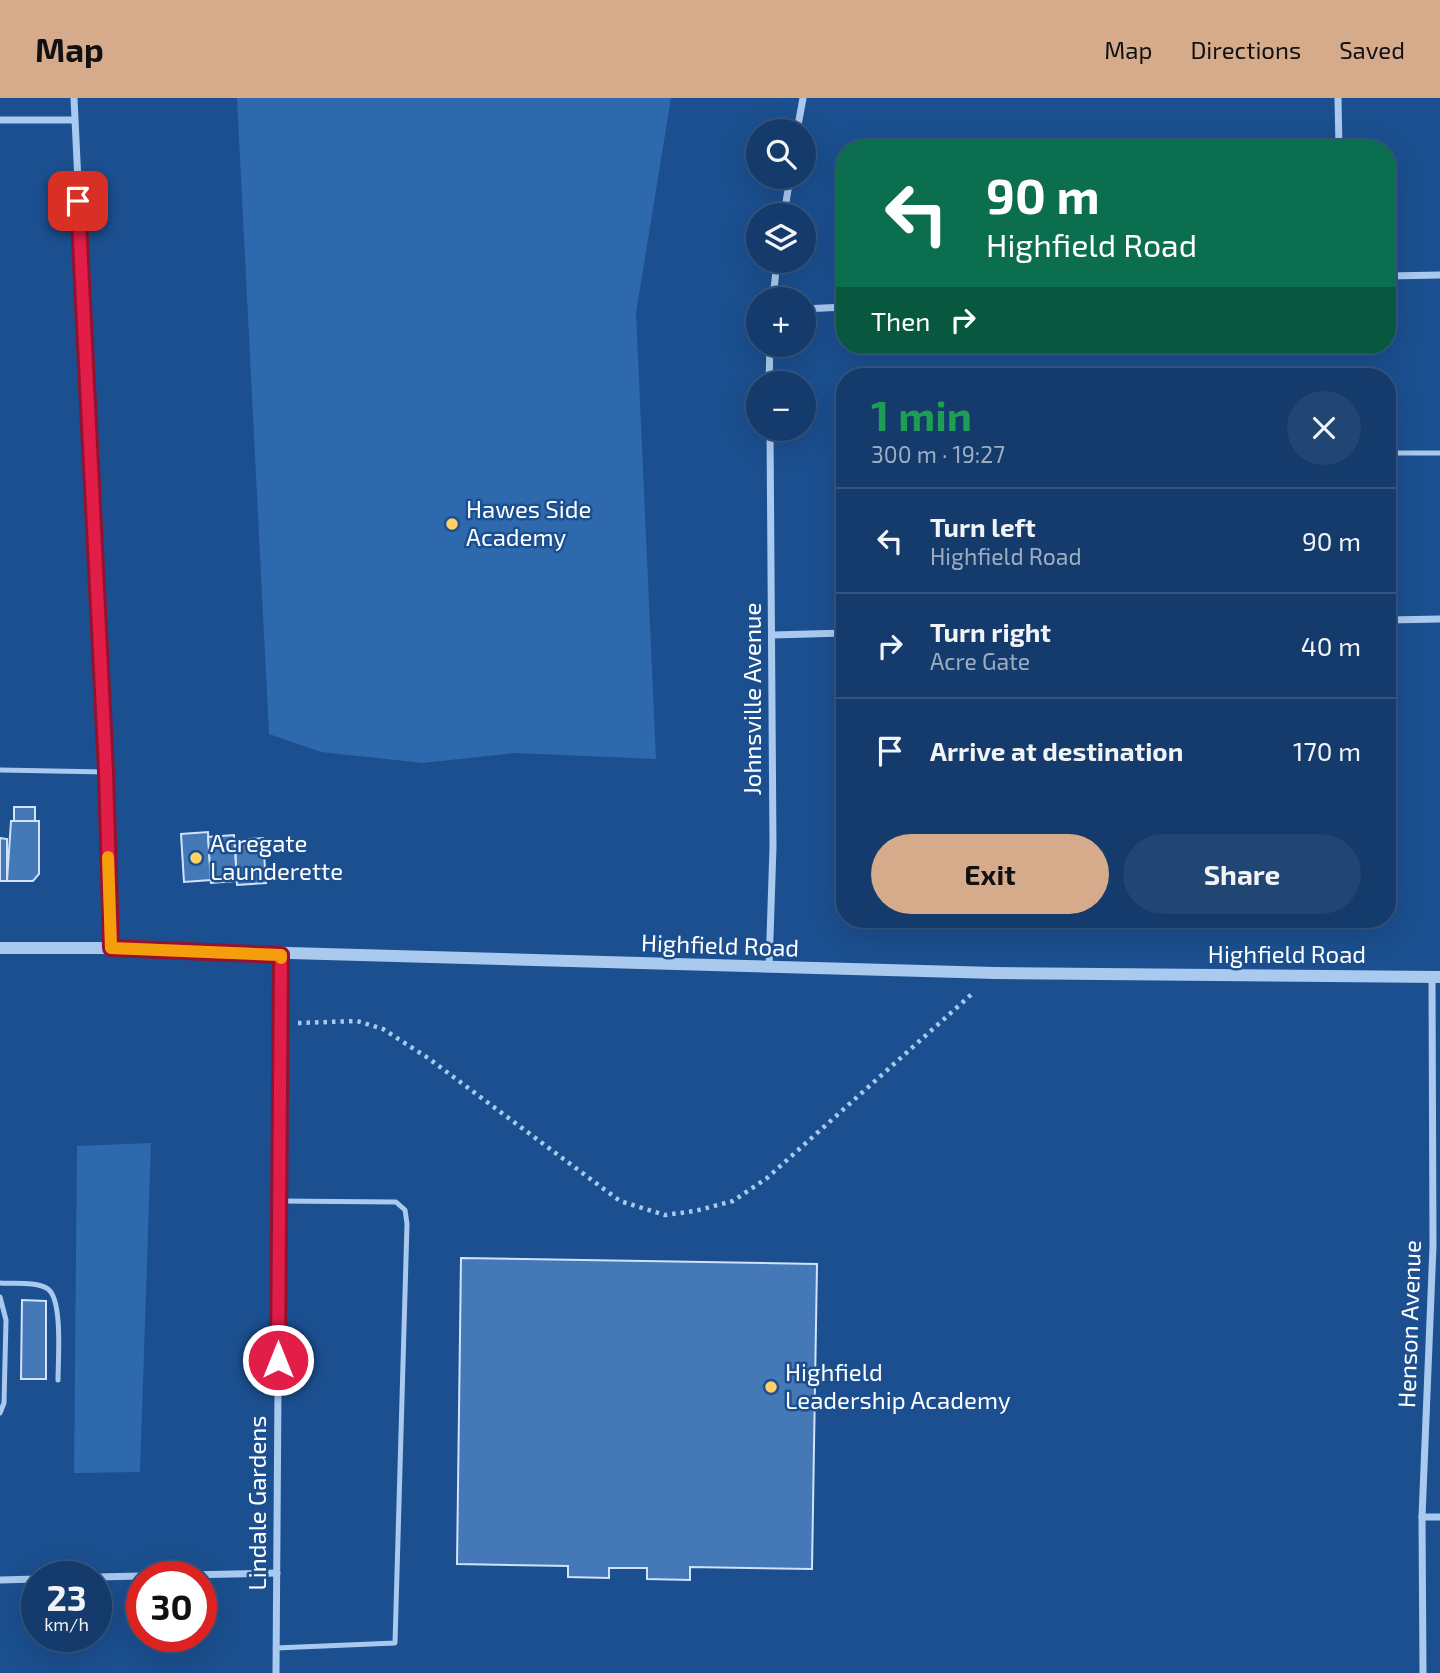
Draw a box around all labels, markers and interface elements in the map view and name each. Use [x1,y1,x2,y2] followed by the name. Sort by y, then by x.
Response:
[35,29,104,69] text: Map
[1104,35,1152,64] text: Map
[1190,35,1301,64] text: Directions
[1339,35,1405,64] text: Saved
[746,119,816,441] map controls
[746,119,816,189] button: search
[986,165,1100,224] text: 90 m
[871,168,962,259] icon: left
[48,171,108,231] pin
[59,182,97,220] icon: arrive
[746,203,816,273] button: layers
[986,225,1197,263] text: Highfield Road
[746,287,816,357] button: +
[944,301,982,339] icon: right
[871,305,930,336] text: Then
[746,371,816,441] button: −
[871,389,972,439] text: 1 min
[1287,391,1361,465] button: close
[871,440,1005,468] text: 300 m · 19:27
[466,494,591,551] place label: Hawes Side Academy
[930,511,1036,542] text: Turn left
[444,516,460,532] marker: Hawes Side Academy
[871,522,909,560] icon: left
[1302,525,1361,556] text: 90 m
[930,542,1082,570] text: Highfield Road
[737,603,766,795] street label: Johnsville Avenue
[930,616,1051,647] text: Turn right
[871,627,909,665] icon: right
[1301,630,1361,661] text: 40 m
[930,647,1030,675] text: Acre Gate
[871,732,909,770] icon: arrive
[930,735,1183,766] text: Arrive at destination
[1293,735,1361,766] text: 170 m
[210,828,343,885] place label: Acregate Launderette
[871,834,1109,914] button: Exit
[1123,834,1361,914] button: Share
[188,850,204,866] marker: Acregate Launderette
[640,927,800,962] street label: Highfield Road
[1208,939,1366,968] street label: Highfield Road
[1391,1240,1426,1408] street label: Henson Avenue
[241,1323,315,1397] position arrow
[785,1357,1011,1414] place label: Highfield Leadership Academy
[763,1379,779,1395] marker: Highfield Leadership Academy
[242,1416,271,1590] street label: Lindale Gardens
[126,1561,217,1652] speed limit sign: 30
[46,1576,87,1618] text: 23
[44,1613,89,1635] text: km/h

